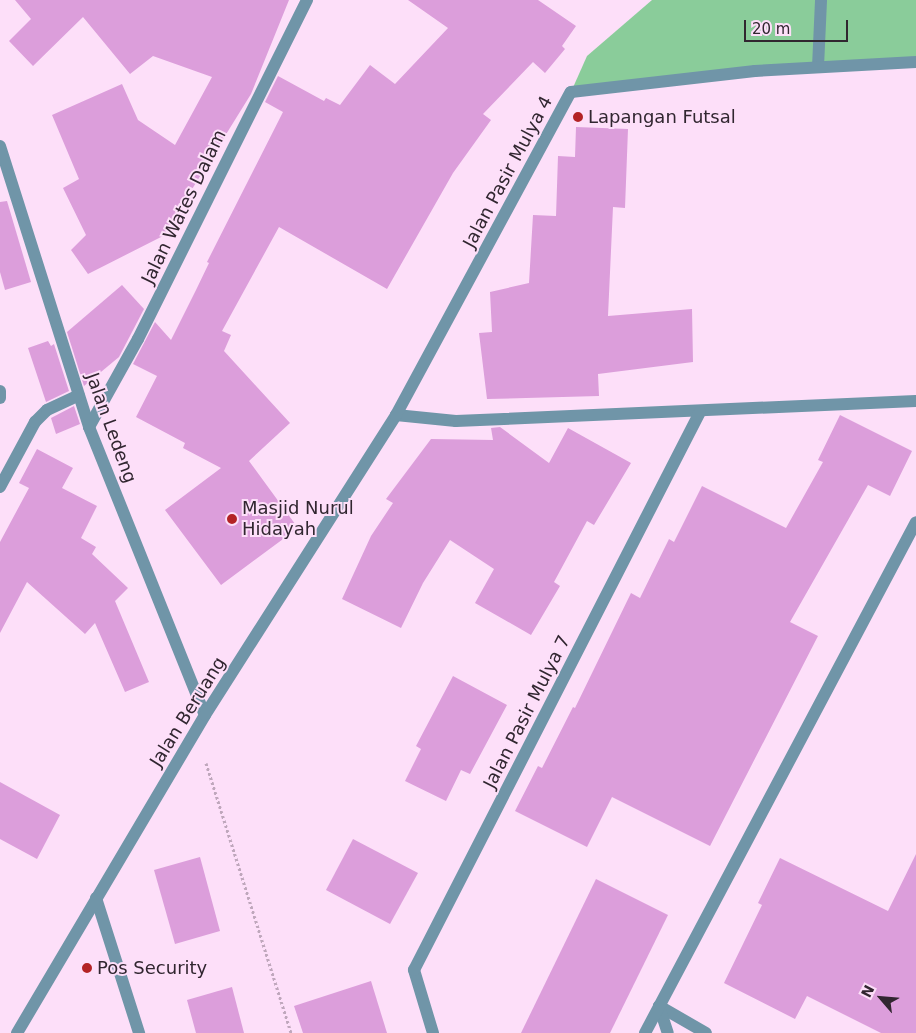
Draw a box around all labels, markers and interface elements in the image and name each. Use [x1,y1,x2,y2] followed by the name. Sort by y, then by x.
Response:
[746,10,850,42] scale bar
[752,20,790,38] text: 20 m
[459,92,557,252] street label: Jalan Pasir Mulya 4
[588,106,736,128] place label: Lapangan Futsal
[572,111,584,123] marker: Lapangan Futsal
[137,126,231,288] street label: Jalan Wates Dalam
[81,370,141,486] street label: Jalan Ledeng
[242,498,354,540] place label: Masjid Nurul Hidayah
[226,513,238,525] marker: Masjid Nurul Hidayah
[479,632,575,792] street label: Jalan Pasir Mulya 7
[146,653,230,771] street label: Jalan Beruang
[97,957,207,979] place label: Pos Security
[81,962,93,974] marker: Pos Security
[856,973,906,1023] north arrow
[858,982,877,1000] text: N

